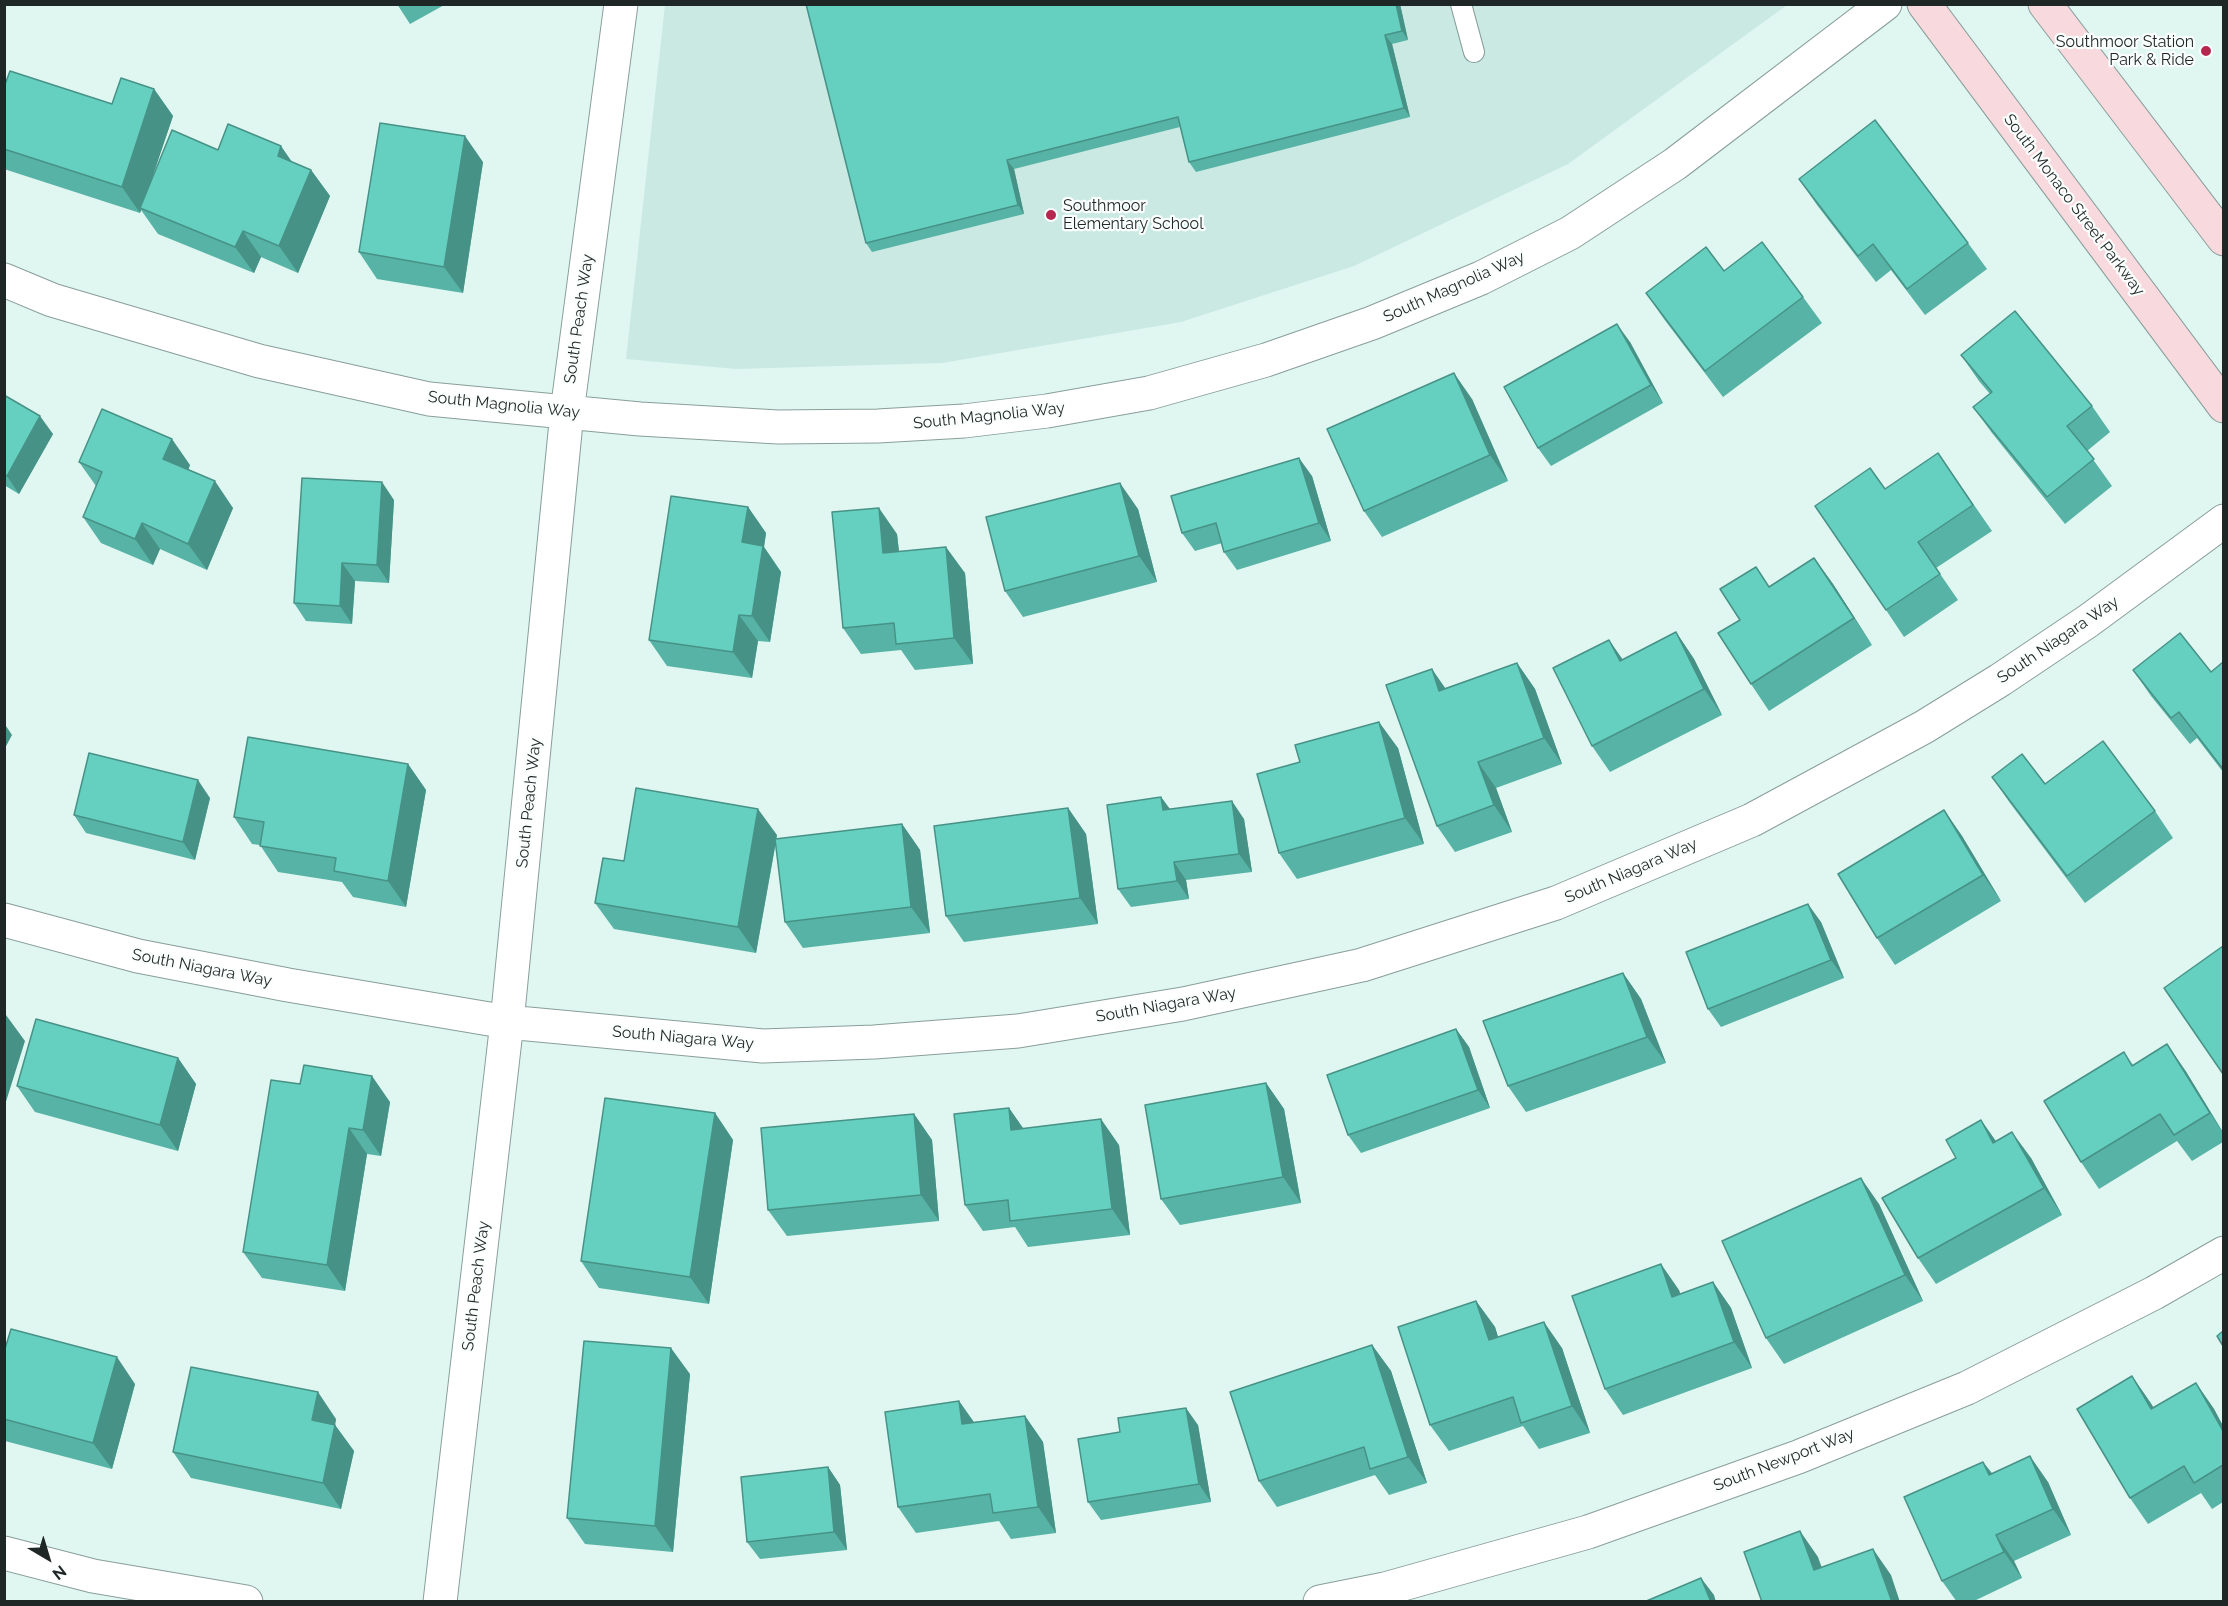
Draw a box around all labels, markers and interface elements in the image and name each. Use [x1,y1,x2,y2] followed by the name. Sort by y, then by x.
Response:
[2056,32,2194,70] place label: Southmoor Station Park & Ride
[2199,44,2213,58] marker: Southmoor Station Park & Ride
[1999,110,2149,300] street label: South Monaco Street Parkway
[1063,196,1203,234] place label: Southmoor Elementary School
[1044,208,1058,222] marker: Southmoor Elementary School
[1380,247,1528,327] street label: South Magnolia Way
[560,253,598,385] street label: South Peach Way
[427,387,581,423] street label: South Magnolia Way
[912,398,1066,434] street label: South Magnolia Way
[1994,592,2122,688] street label: South Niagara Way
[513,737,545,869] street label: South Peach Way
[1562,834,1700,908] street label: South Niagara Way
[130,945,274,991] street label: South Niagara Way
[1094,983,1238,1027] street label: South Niagara Way
[611,1022,755,1054] street label: South Niagara Way
[459,1220,493,1352] street label: South Peach Way
[1711,1424,1857,1496] street label: South Newport Way
[18,1528,78,1588] north arrow
[49,1561,70,1584] text: N

